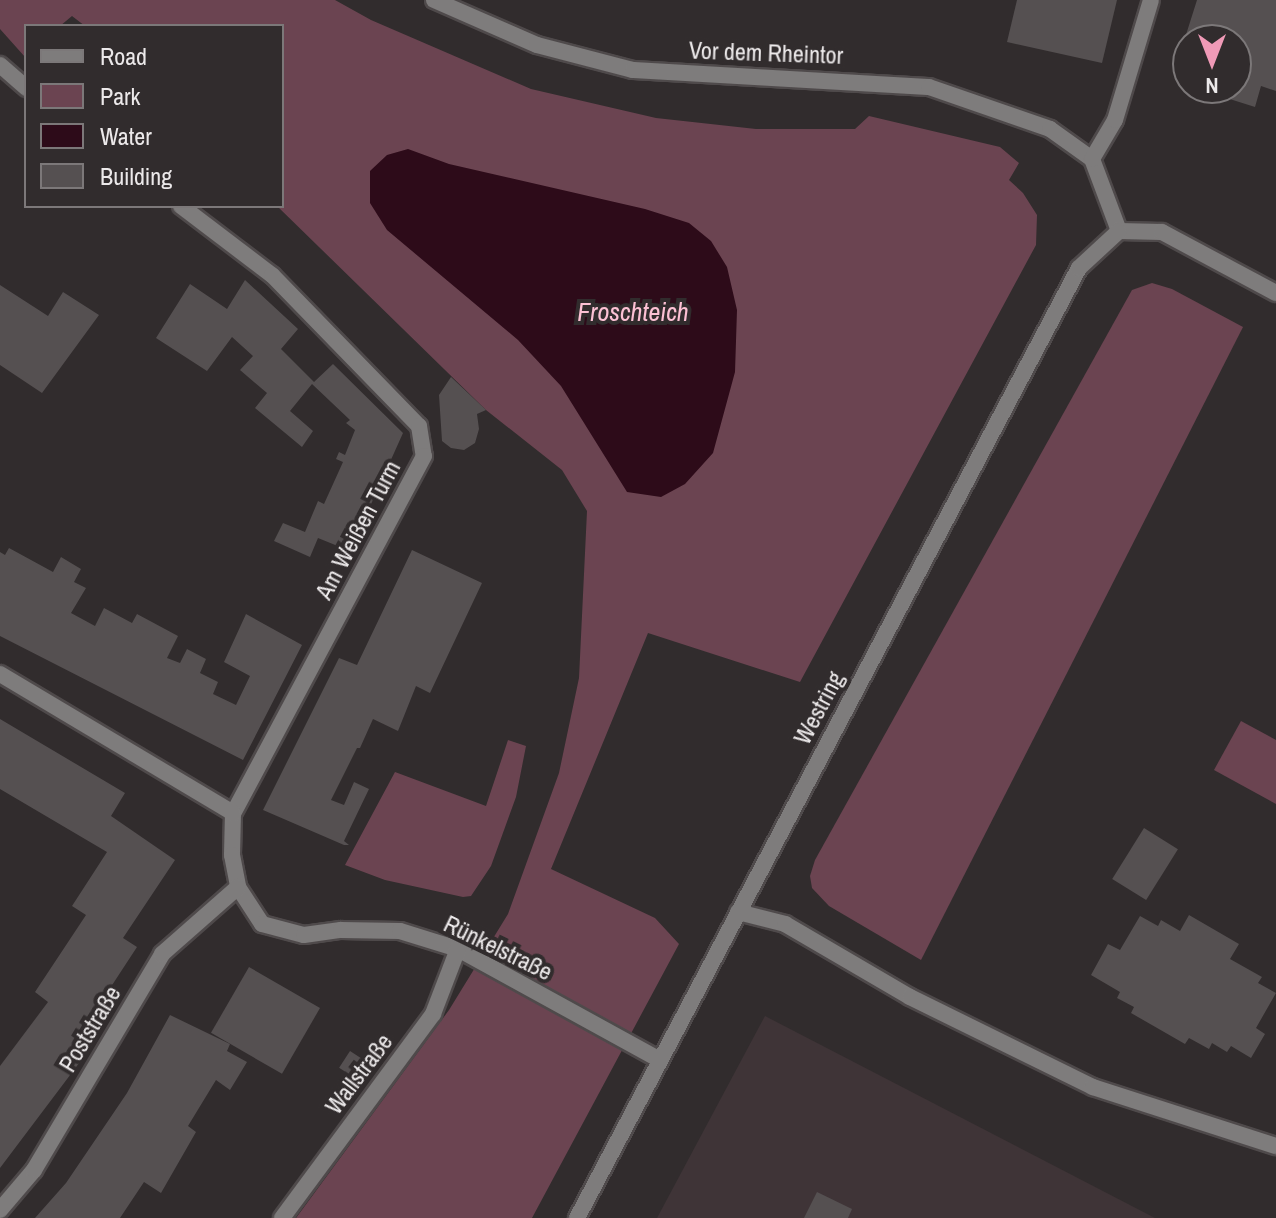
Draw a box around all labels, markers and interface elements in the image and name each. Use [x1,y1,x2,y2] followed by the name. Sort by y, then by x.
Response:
[24,24,284,208] legend
[1172,24,1252,104] north arrow
[688,36,844,70] street label: Vor dem Rheintor
[100,40,147,72] text: Road
[1205,71,1219,101] text: N
[100,80,140,112] text: Park
[100,120,152,152] text: Water
[100,160,172,192] text: Building
[577,296,689,328] water label: Froschteich
[309,456,407,604] street label: Am Weißen Turm
[788,667,850,749] street label: Westring
[439,909,557,987] street label: Rünkelstraße
[53,981,127,1077] street label: Poststraße
[319,1028,399,1120] street label: Wallstraße

